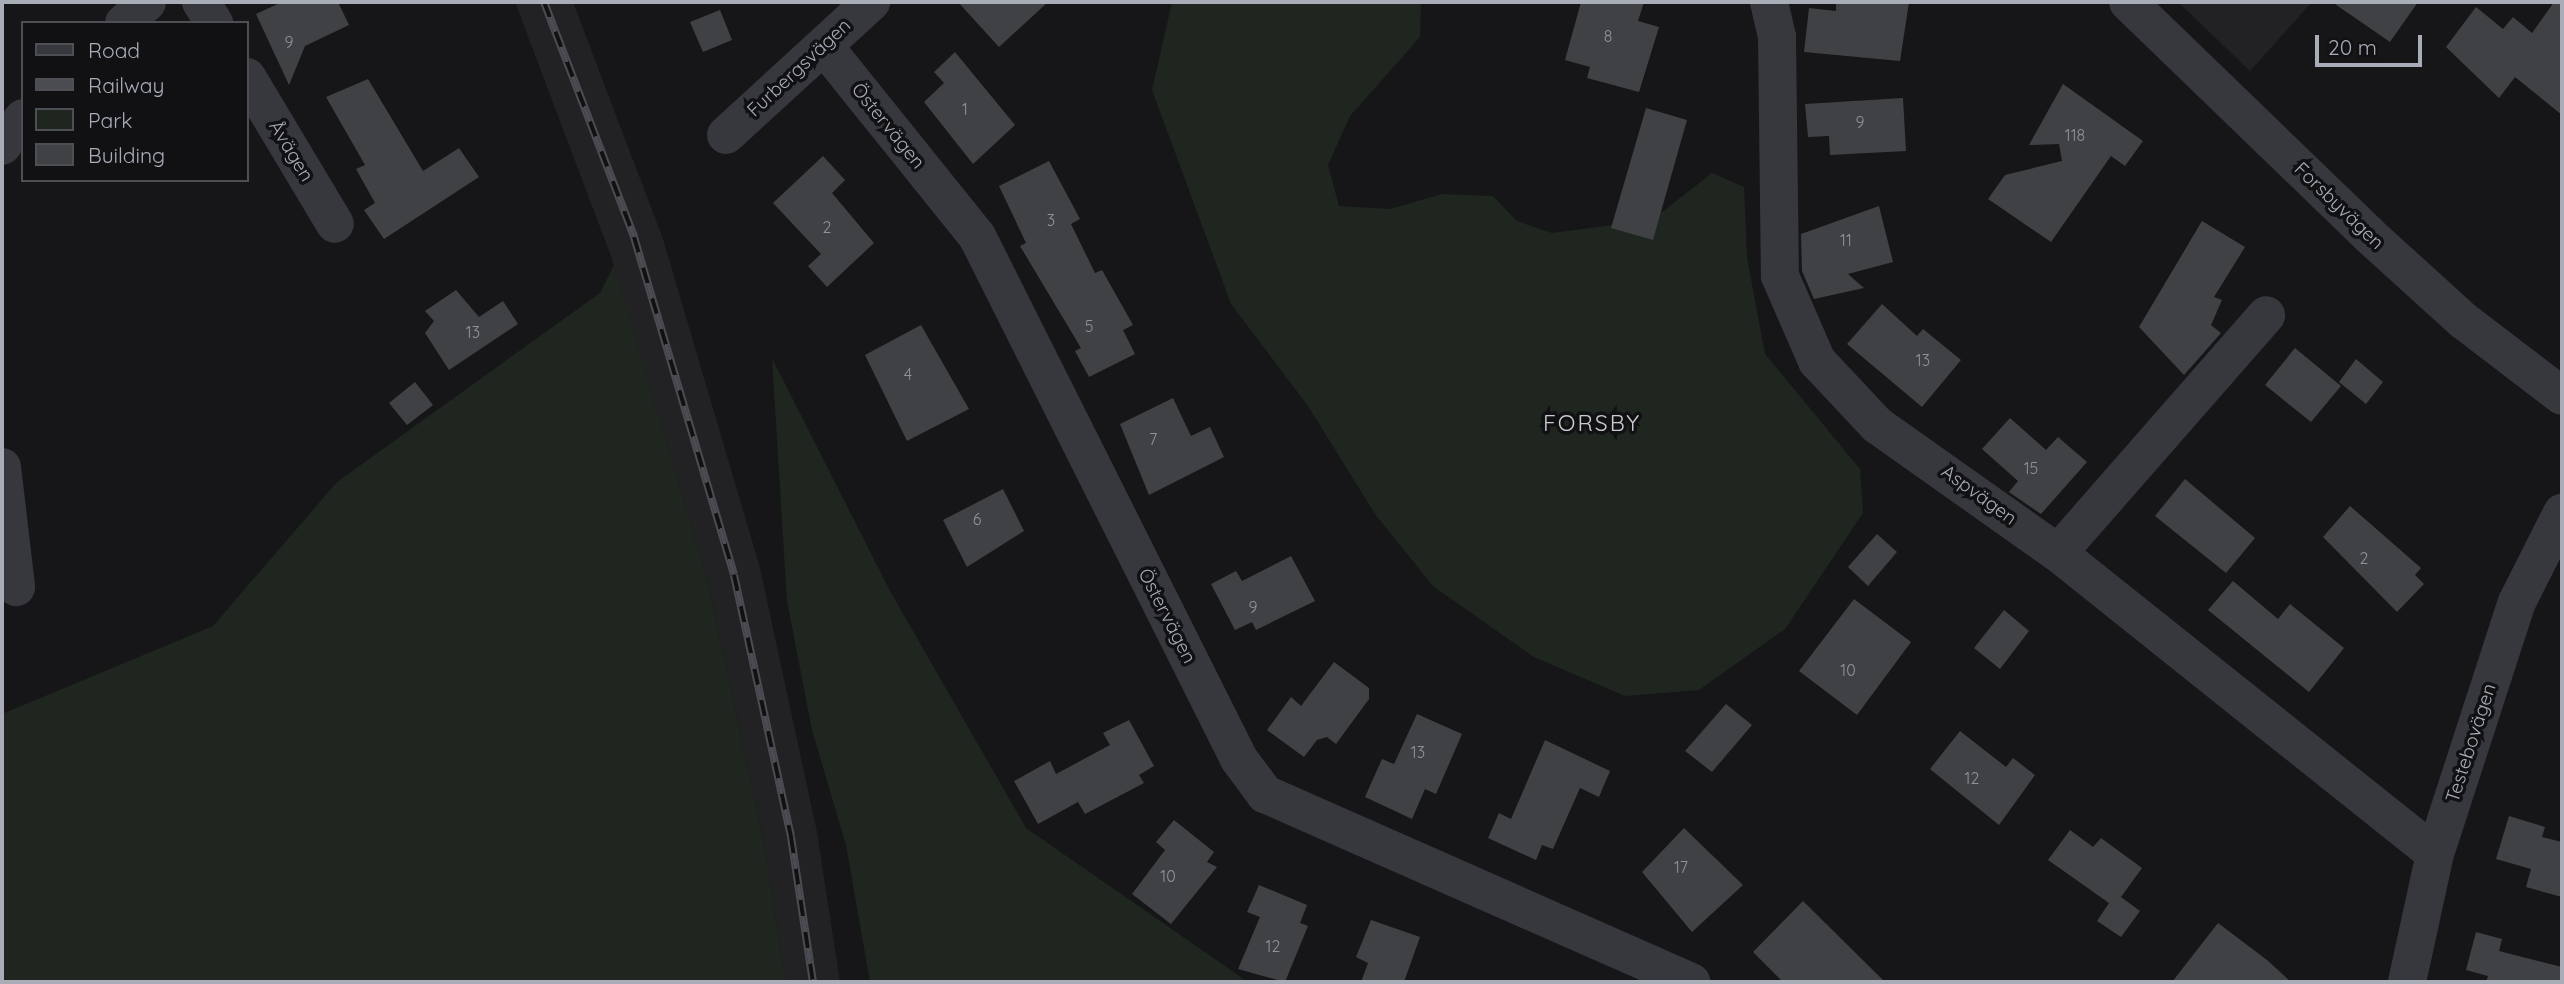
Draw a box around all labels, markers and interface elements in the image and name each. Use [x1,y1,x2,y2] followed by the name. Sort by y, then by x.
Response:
[743,14,855,122] street label: Furbergsvägen
[21,21,248,182] legend
[2319,21,2426,65] scale bar
[1604,26,1612,46] house number: 8
[285,32,293,52] house number: 9
[2328,34,2377,60] text: 20 m
[88,37,140,63] text: Road
[88,72,164,98] text: Railway
[847,79,929,173] street label: Östervägen
[962,99,968,119] house number: 1
[88,107,132,133] text: Park
[1856,112,1864,132] house number: 9
[264,116,318,186] street label: Åvägen
[2065,125,2085,145] house number: 118
[88,142,165,168] text: Building
[2290,158,2388,254] street label: Forsbyvägen
[1047,210,1055,230] house number: 3
[823,217,831,237] house number: 2
[1840,230,1852,250] house number: 11
[1085,316,1093,336] house number: 5
[466,322,480,342] house number: 13
[1916,350,1930,370] house number: 13
[904,364,912,384] house number: 4
[1544,409,1640,437] district label: FORSBY
[1149,429,1157,449] house number: 7
[2024,458,2038,478] house number: 15
[1937,460,2021,530] street label: Aspvägen
[973,509,981,529] house number: 6
[2360,548,2368,568] house number: 2
[1133,565,1201,667] street label: Östervägen
[1249,597,1257,617] house number: 9
[1840,660,1856,680] house number: 10
[2441,681,2501,805] street label: Testebovägen
[1411,742,1425,762] house number: 13
[1965,768,1979,788] house number: 12
[1674,857,1688,877] house number: 17
[1160,866,1176,886] house number: 10
[1266,936,1280,956] house number: 12

